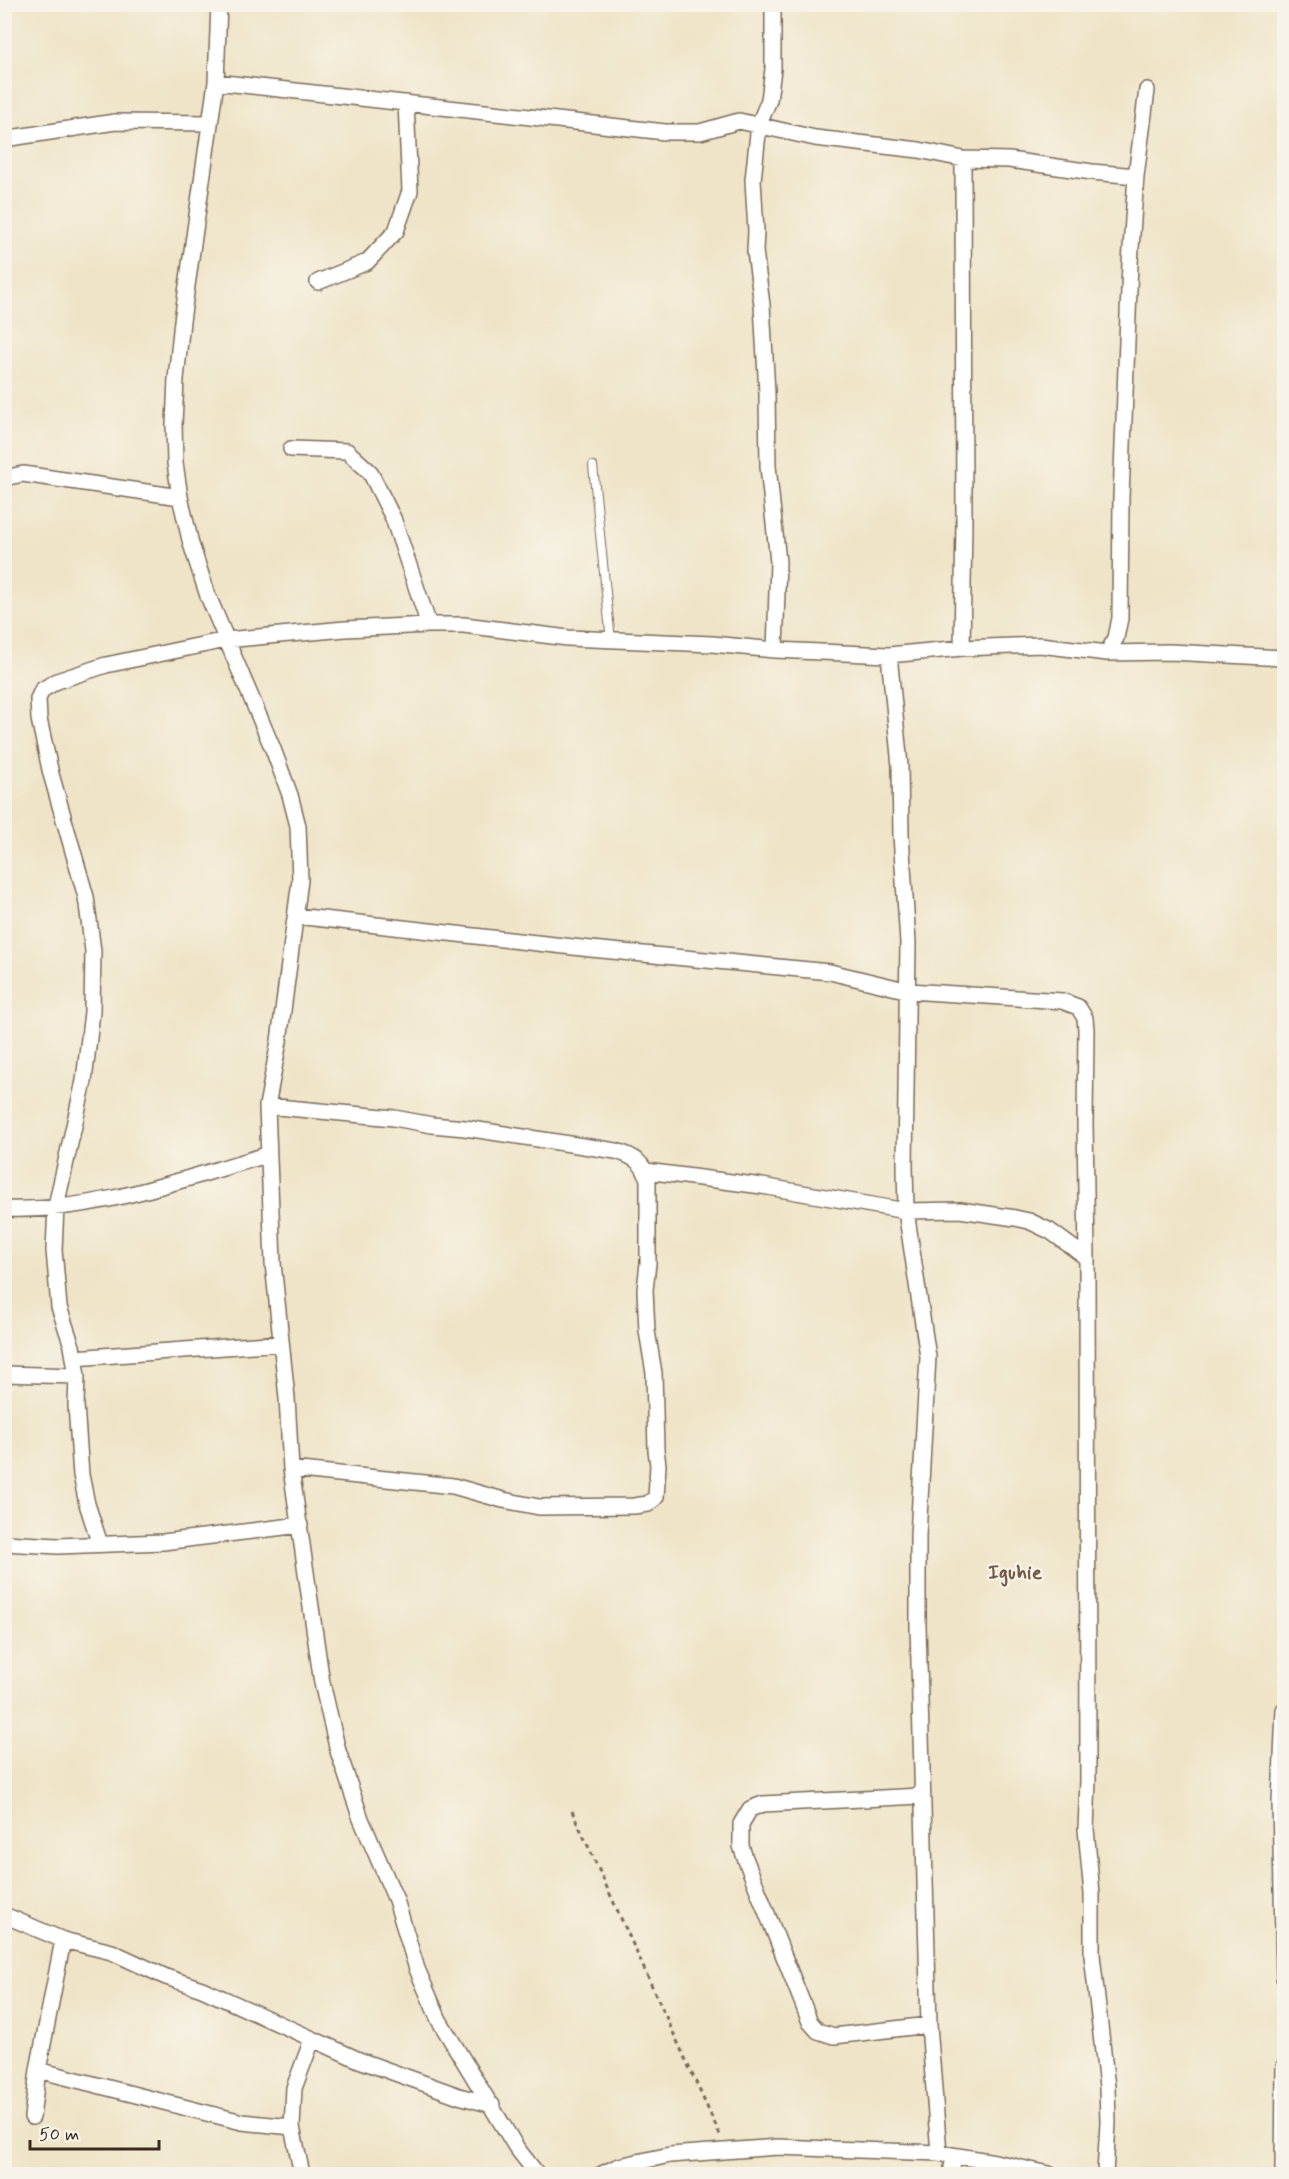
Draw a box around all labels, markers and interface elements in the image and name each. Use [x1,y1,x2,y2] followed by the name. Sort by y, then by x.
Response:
[988,1559,1043,1587] district label: Iguhie
[30,2113,159,2151] scale bar
[39,2123,79,2147] text: 50 m

